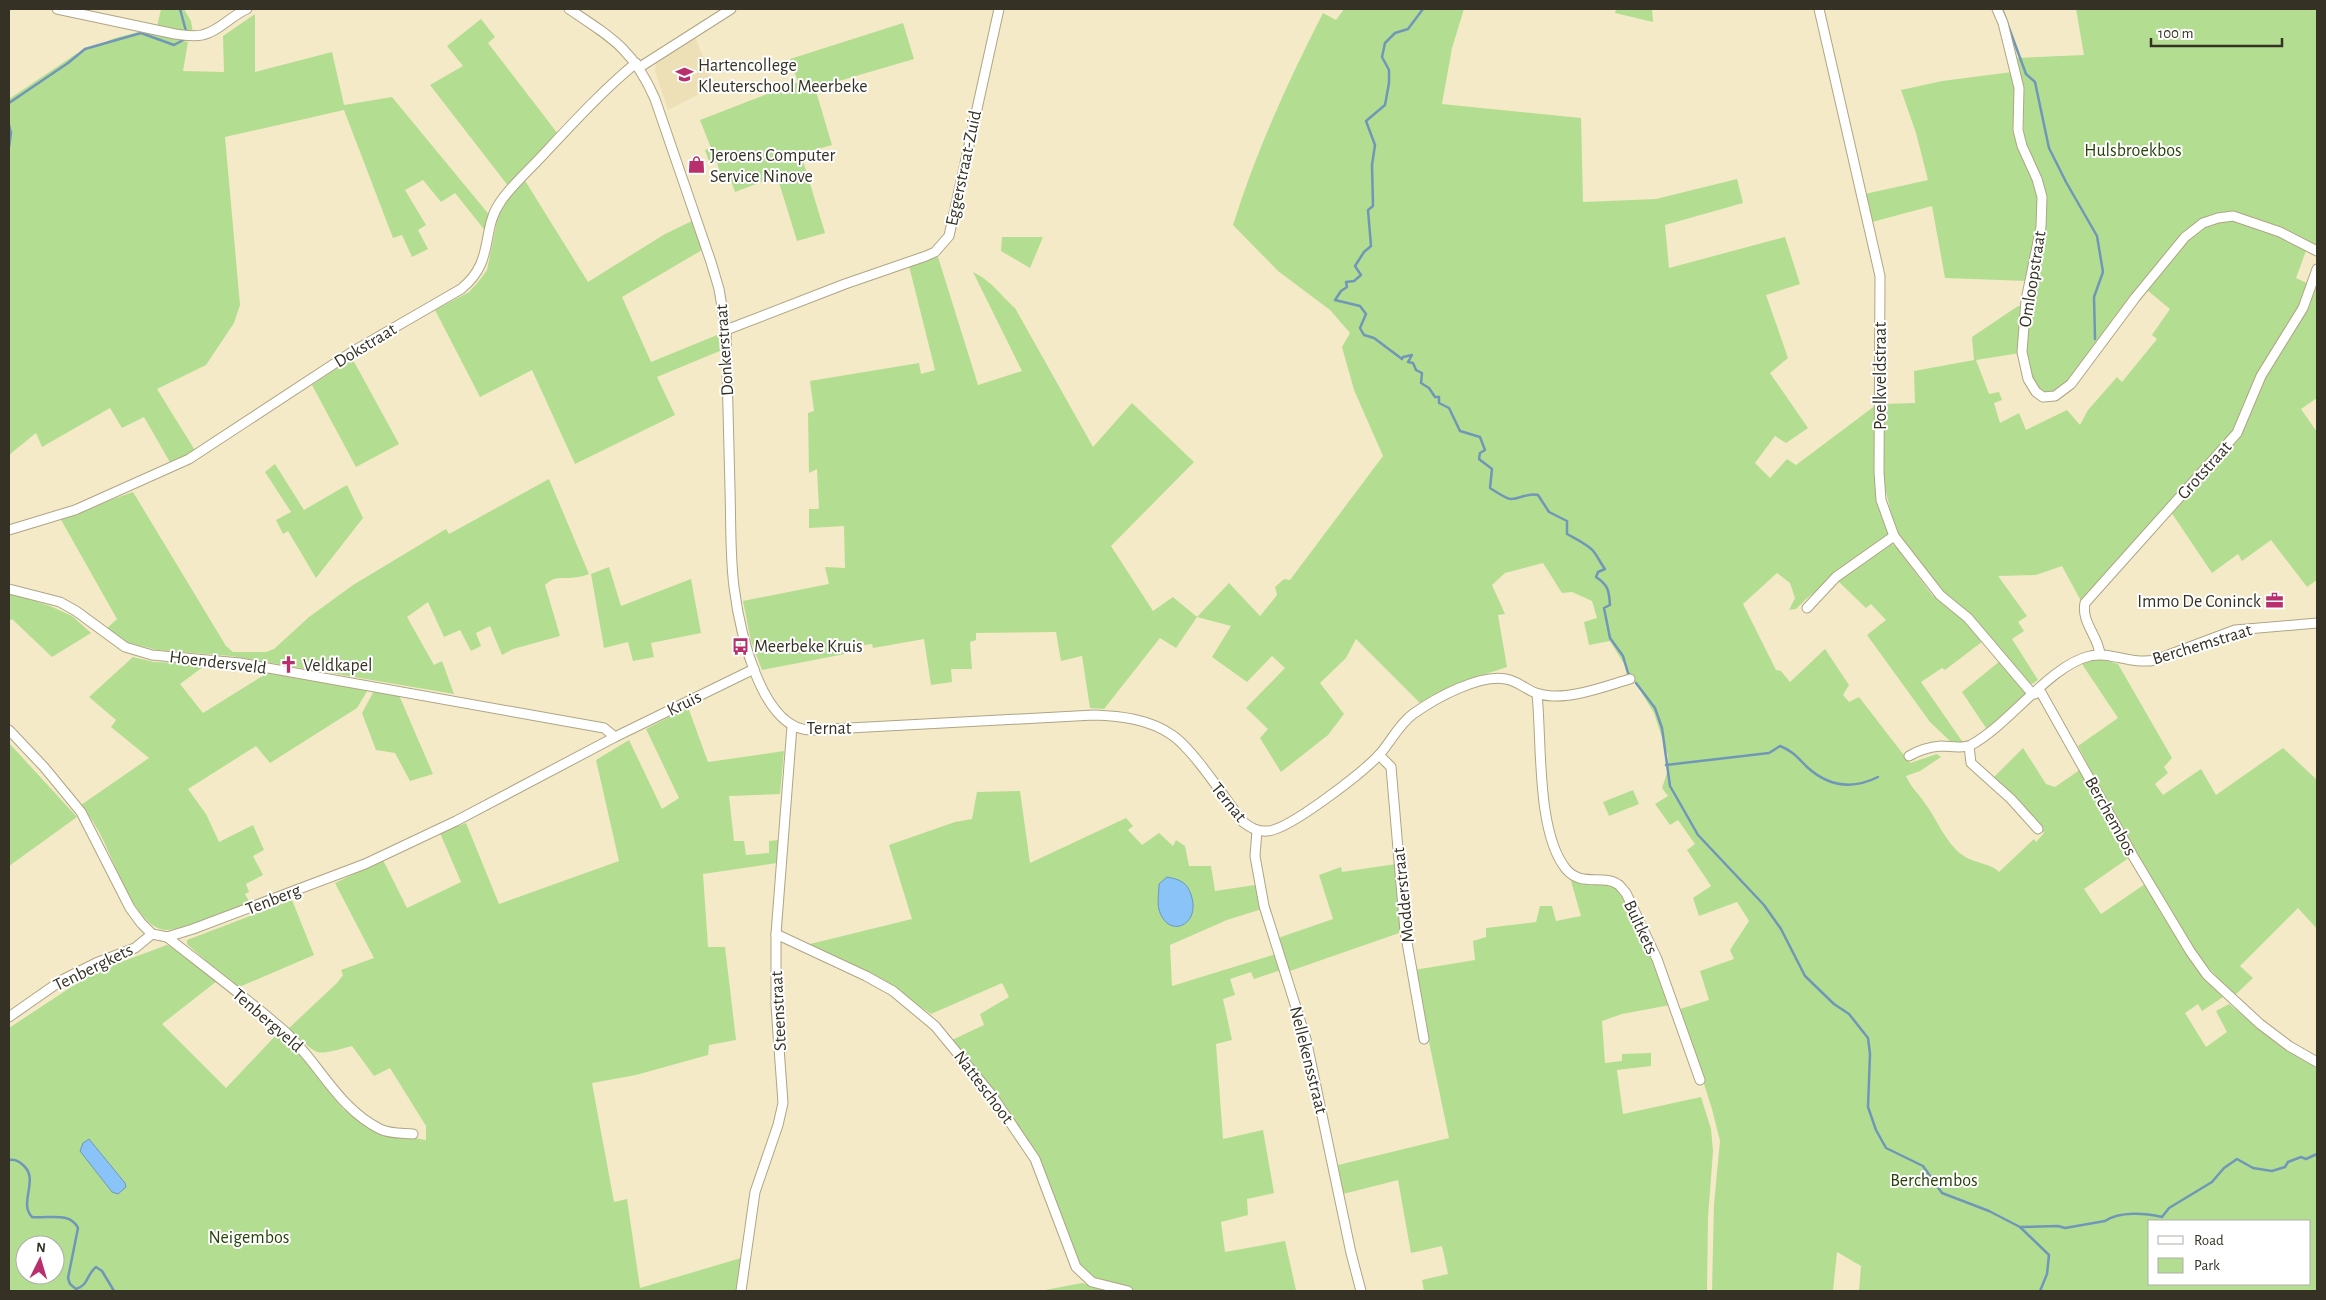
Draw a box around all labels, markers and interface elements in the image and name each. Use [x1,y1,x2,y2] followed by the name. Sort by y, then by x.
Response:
[2151,15,2282,47] scale bar
[2158,26,2193,41] text: 100 m
[698,57,867,96] place label: Hartencollege Kleuterschool Meerbeke
[674,65,694,85] school or university icon: Hartencollege Kleuterschool Meerbeke
[943,109,985,227] street label: Eggerstraat-Zuid
[2084,142,2182,160] park label: Hulsbroekbos
[710,147,836,186] place label: Jeroens Computer Service Ninove
[686,155,706,175] shop icon: Jeroens Computer Service Ninove
[2016,229,2050,329] street label: Omloopstraat
[713,303,737,396] street label: Donkerstraat
[331,320,400,371] street label: Dokstraat
[1872,322,1890,430] street label: Poelkveldstraat
[2174,438,2235,503] street label: Grotstraat
[2265,591,2285,611] office icon: Immo De Coninck
[2137,593,2262,611] place label: Immo De Coninck
[2150,621,2254,669] street label: Berchemstraat
[730,636,750,656] bus stop icon: Meerbeke Kruis
[754,638,863,656] place label: Meerbeke Kruis
[168,648,268,678] street label: Hoendersveld
[279,655,299,675] church icon: Veldkapel
[303,657,373,675] place label: Veldkapel
[664,688,704,720] street label: Kruis
[806,720,852,738] street label: Ternat
[2081,774,2139,859] street label: Berchembos
[1207,779,1250,826] street label: Ternat
[1390,846,1418,944] street label: Modderstraat
[243,881,304,919] street label: Tenberg
[1620,897,1660,957] street label: Bultkets
[51,941,136,995] street label: Tenbergkets
[768,970,790,1052] street label: Steenstraat
[229,985,306,1056] street label: Tenbergveld
[1286,1005,1330,1116] street label: Nellekensstraat
[950,1048,1016,1128] street label: Natteschoot
[1890,1172,1978,1190] park label: Berchembos
[2148,1220,2311,1285] legend
[209,1229,289,1247] park label: Neigembos
[2194,1233,2224,1248] text: Road
[15,1235,65,1285] north arrow
[36,1241,47,1255] text: N
[2194,1258,2220,1273] text: Park

